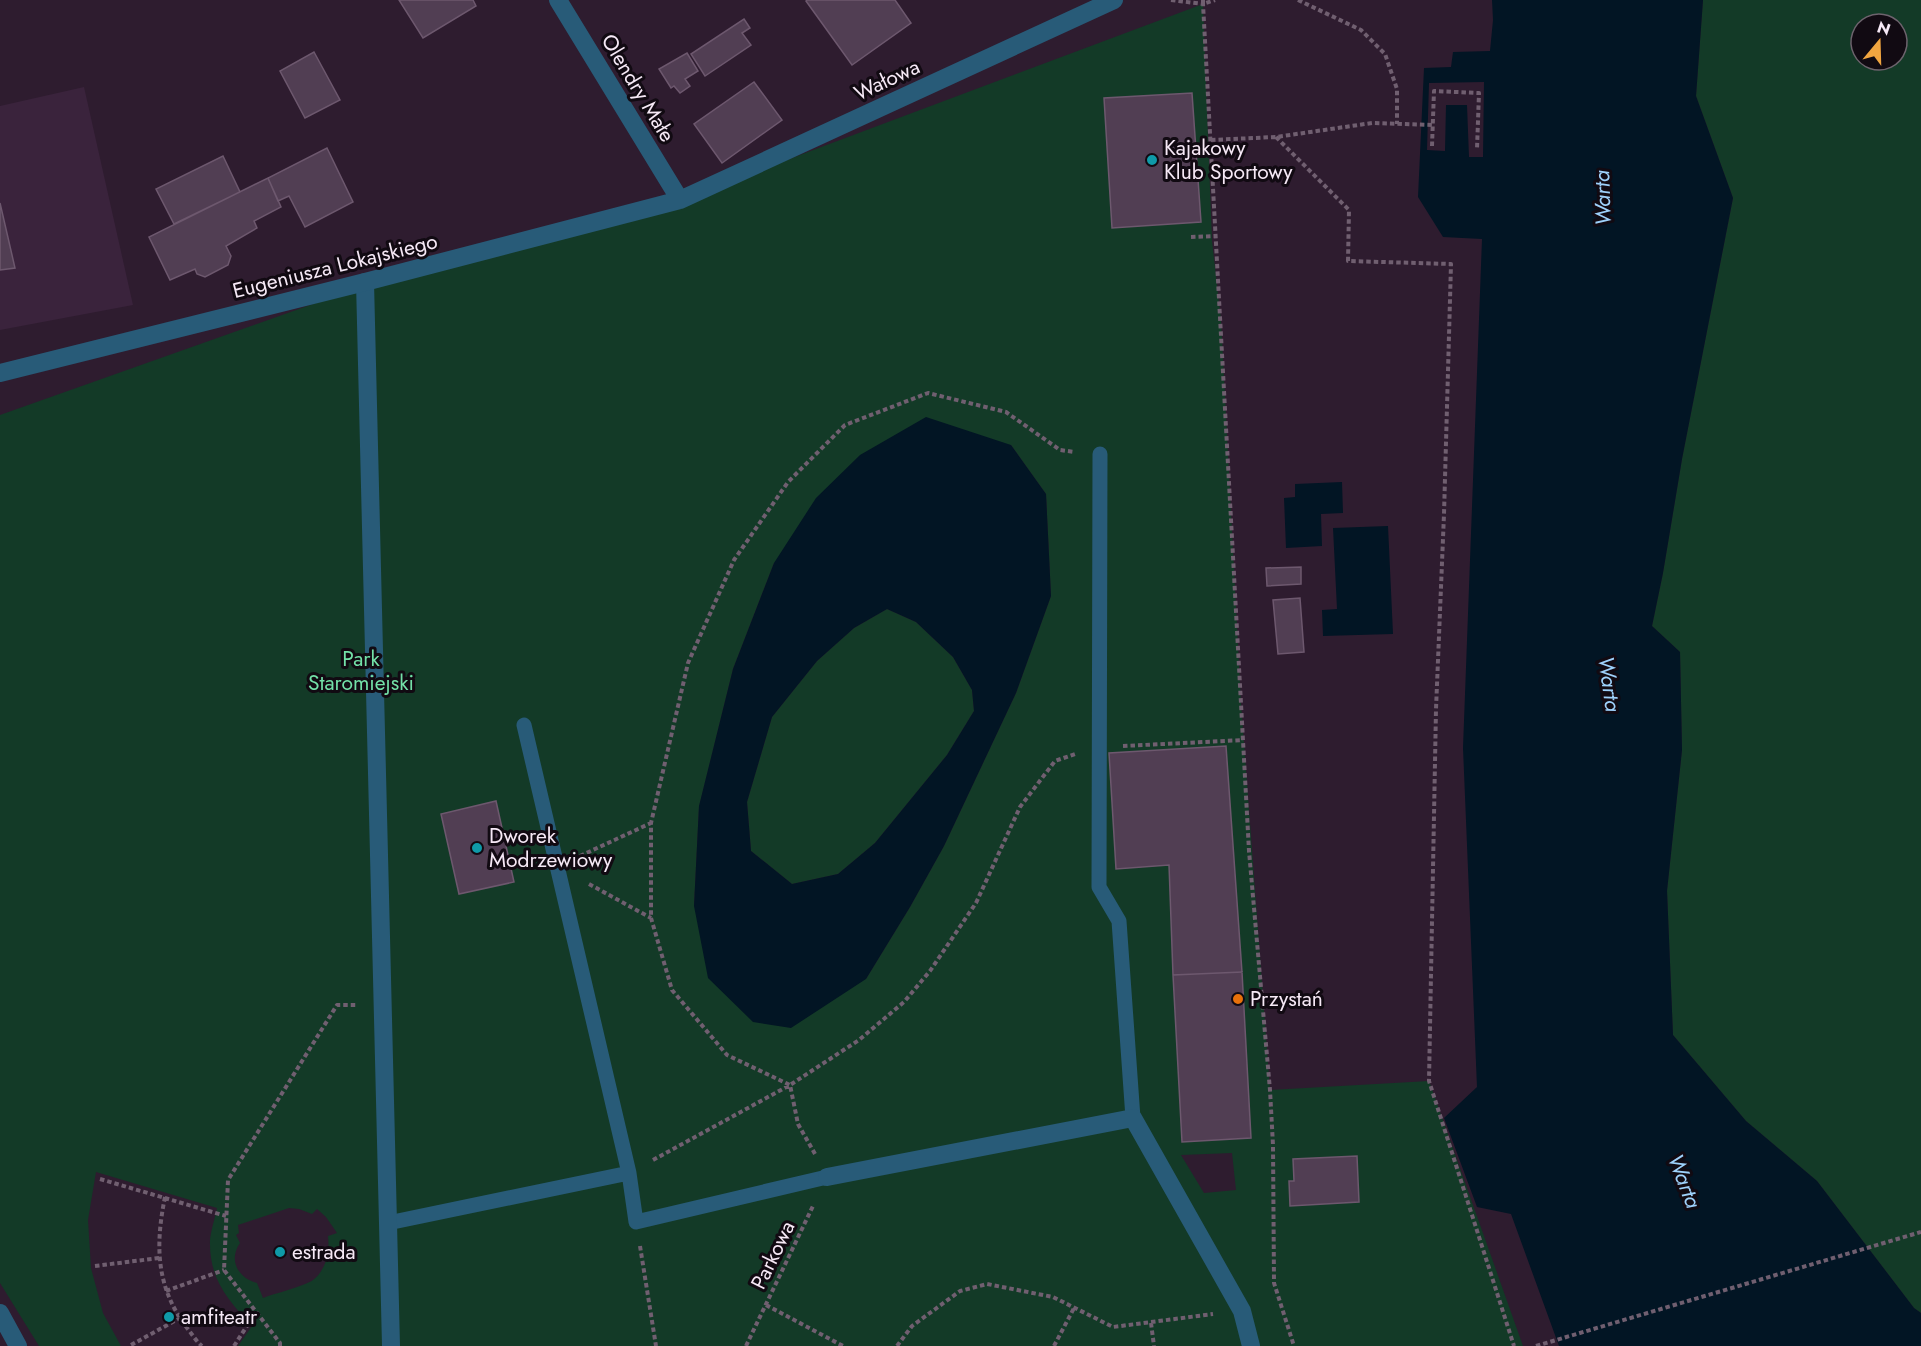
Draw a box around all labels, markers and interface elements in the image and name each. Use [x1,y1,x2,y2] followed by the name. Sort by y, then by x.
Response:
[1849,12,1909,72] north arrow
[1874,15,1893,41] text: N
[594,28,682,148] street label: Olendry Małe
[849,52,925,108] street label: Wałowa
[1164,133,1293,187] place label: Kajakowy Klub Sportowy
[1145,153,1159,167] marker: Kajakowy Klub Sportowy
[1585,170,1619,226] water label: Warta
[229,226,441,306] street label: Eugeniusza Lokajskiego
[308,644,414,698] park label: Park Staromiejski
[1590,654,1630,714] water label: Warta
[489,821,613,875] place label: Dworek Modrzewiowy
[470,841,484,855] marker: Dworek Modrzewiowy
[1250,984,1323,1014] place label: Przystań
[1231,992,1245,1006] marker: Przystań
[1660,1149,1710,1213] water label: Warta
[744,1216,802,1294] street label: Parkowa
[292,1237,356,1267] place label: estrada
[273,1245,287,1259] marker: estrada
[181,1302,258,1332] place label: amfiteatr
[162,1310,176,1324] marker: amfiteatr

